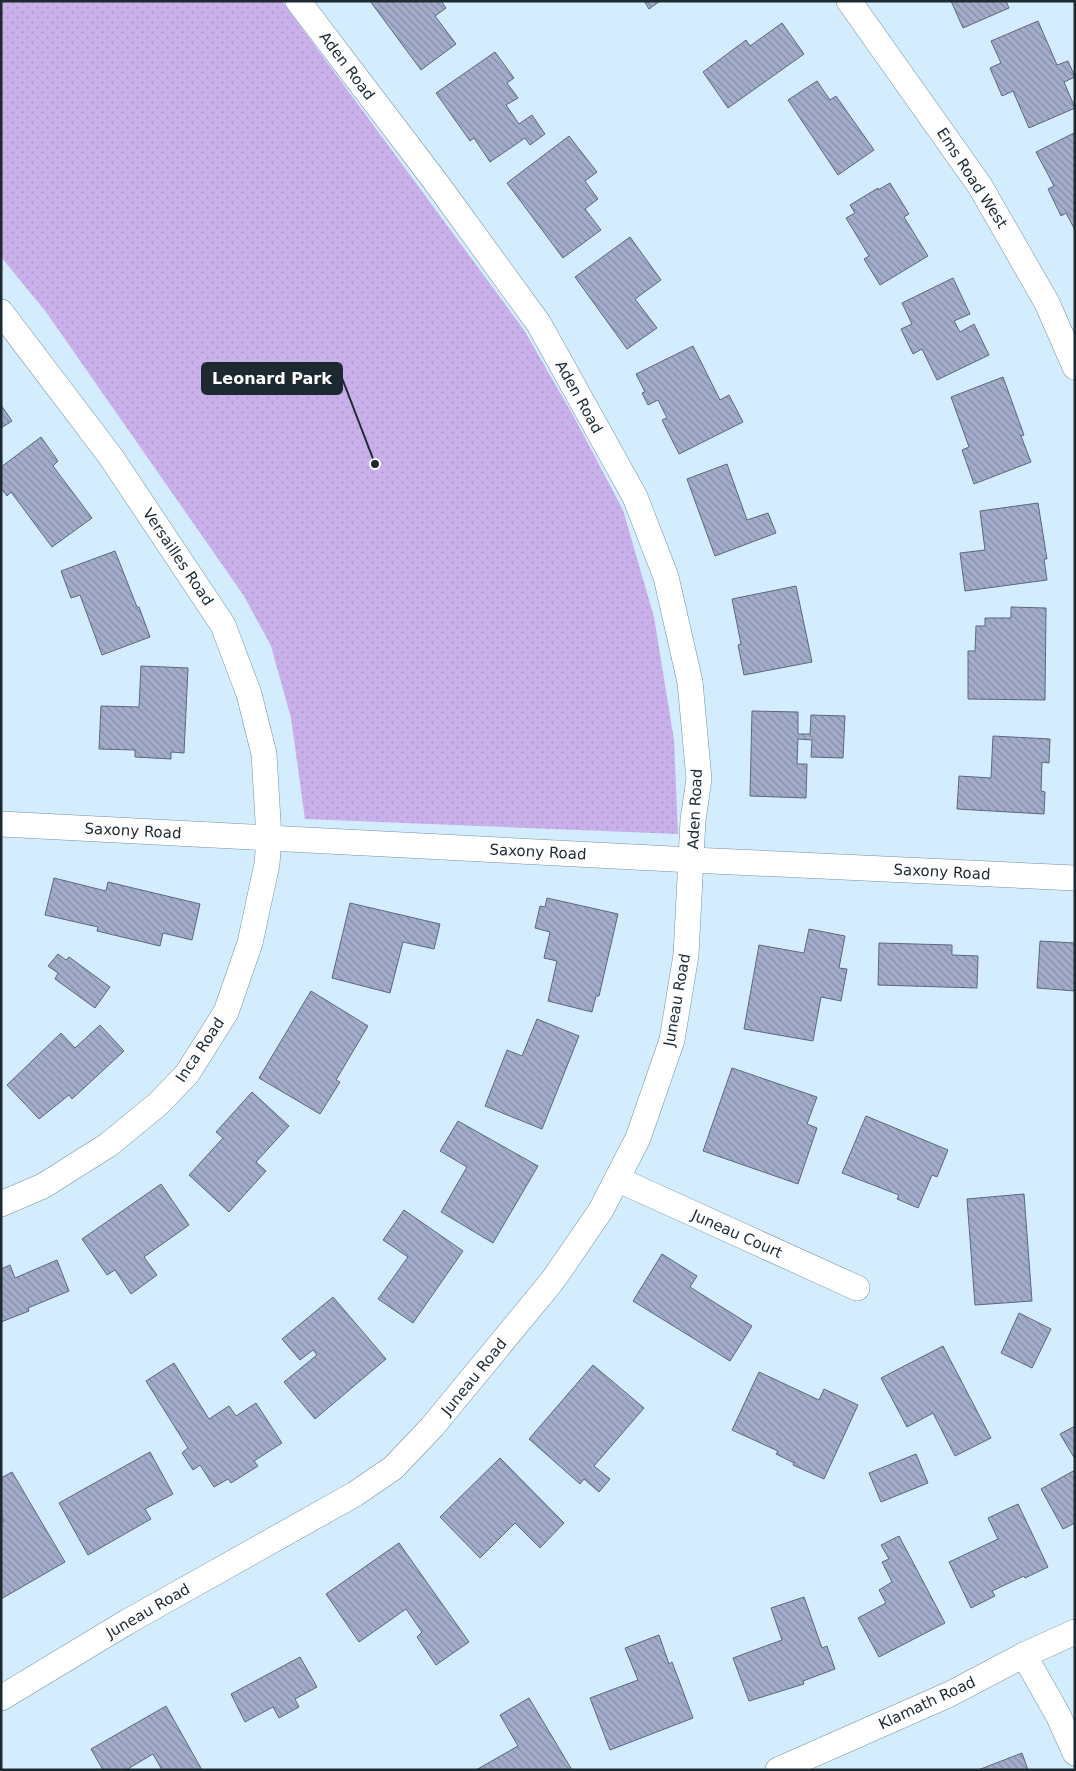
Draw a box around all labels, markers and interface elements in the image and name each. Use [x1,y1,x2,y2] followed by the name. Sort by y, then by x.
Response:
[316,28,378,104] street label: Aden Road
[933,124,1011,232] street label: Ems Road West
[552,357,606,437] street label: Aden Road
[202,363,342,394] callout: Leonard Park
[212,369,332,388] text: Leonard Park
[139,505,217,609] street label: Versailles Road
[684,768,706,850] street label: Aden Road
[84,819,182,843] street label: Saxony Road
[489,840,587,864] street label: Saxony Road
[893,860,991,884] street label: Saxony Road
[660,952,694,1049] street label: Juneau Road
[172,1014,228,1086] street label: Inca Road
[688,1206,785,1262] street label: Juneau Court
[437,1335,511,1420] street label: Juneau Road
[102,1580,193,1643] street label: Juneau Road
[876,1673,978,1733] street label: Klamath Road

